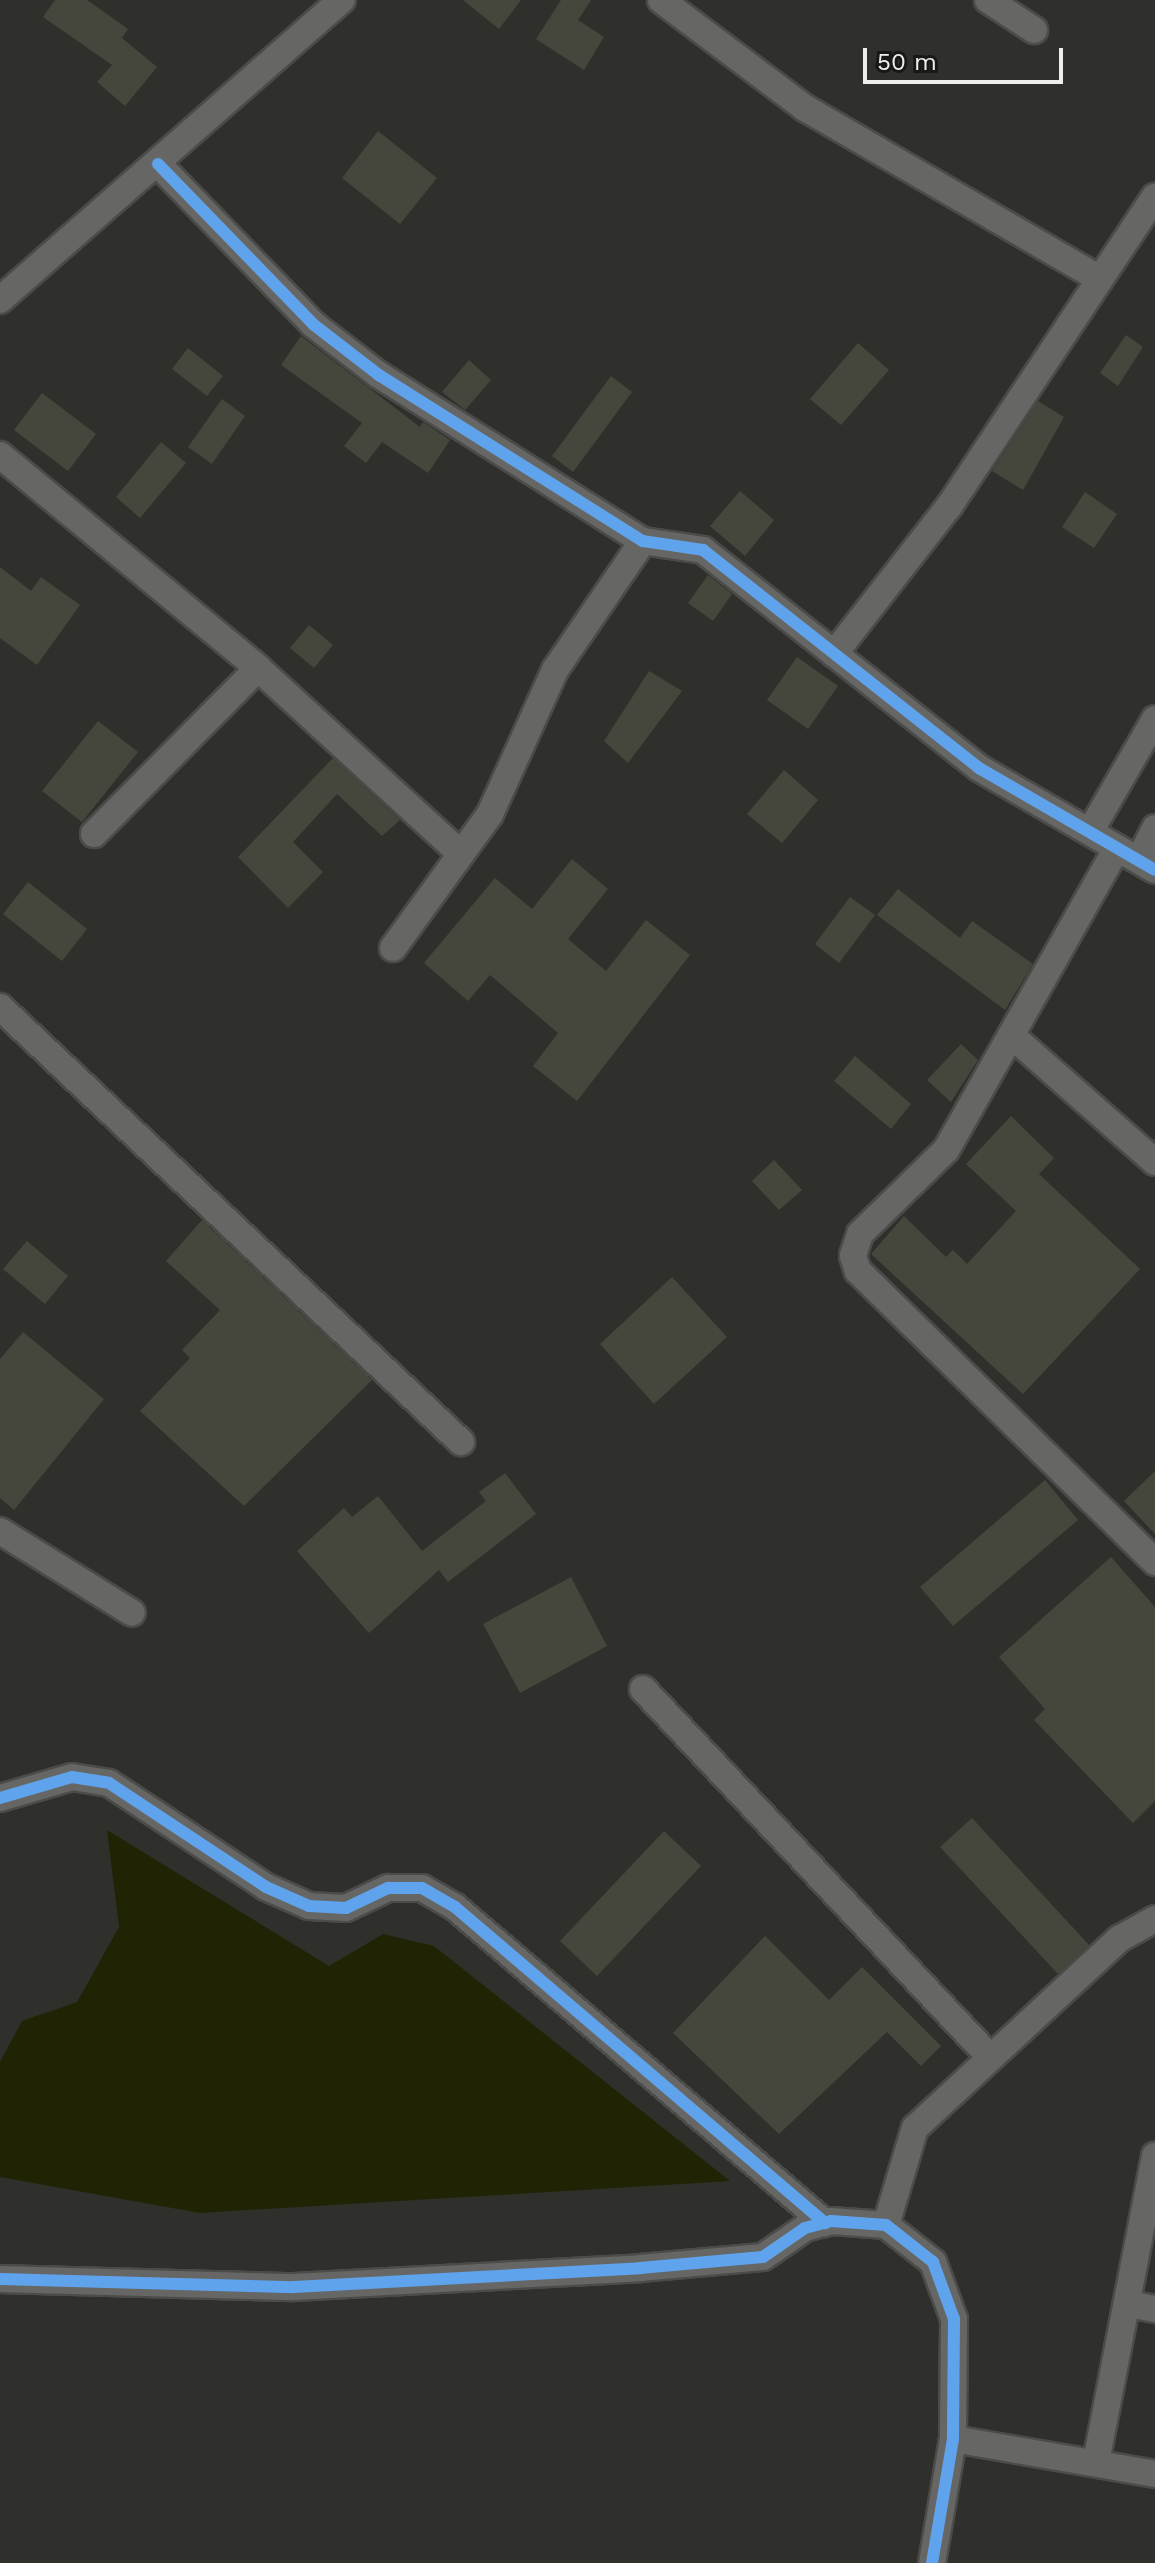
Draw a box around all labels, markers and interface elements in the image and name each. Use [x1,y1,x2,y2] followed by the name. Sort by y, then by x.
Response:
[867,32,1067,82] scale bar
[877,48,937,76] text: 50 m

